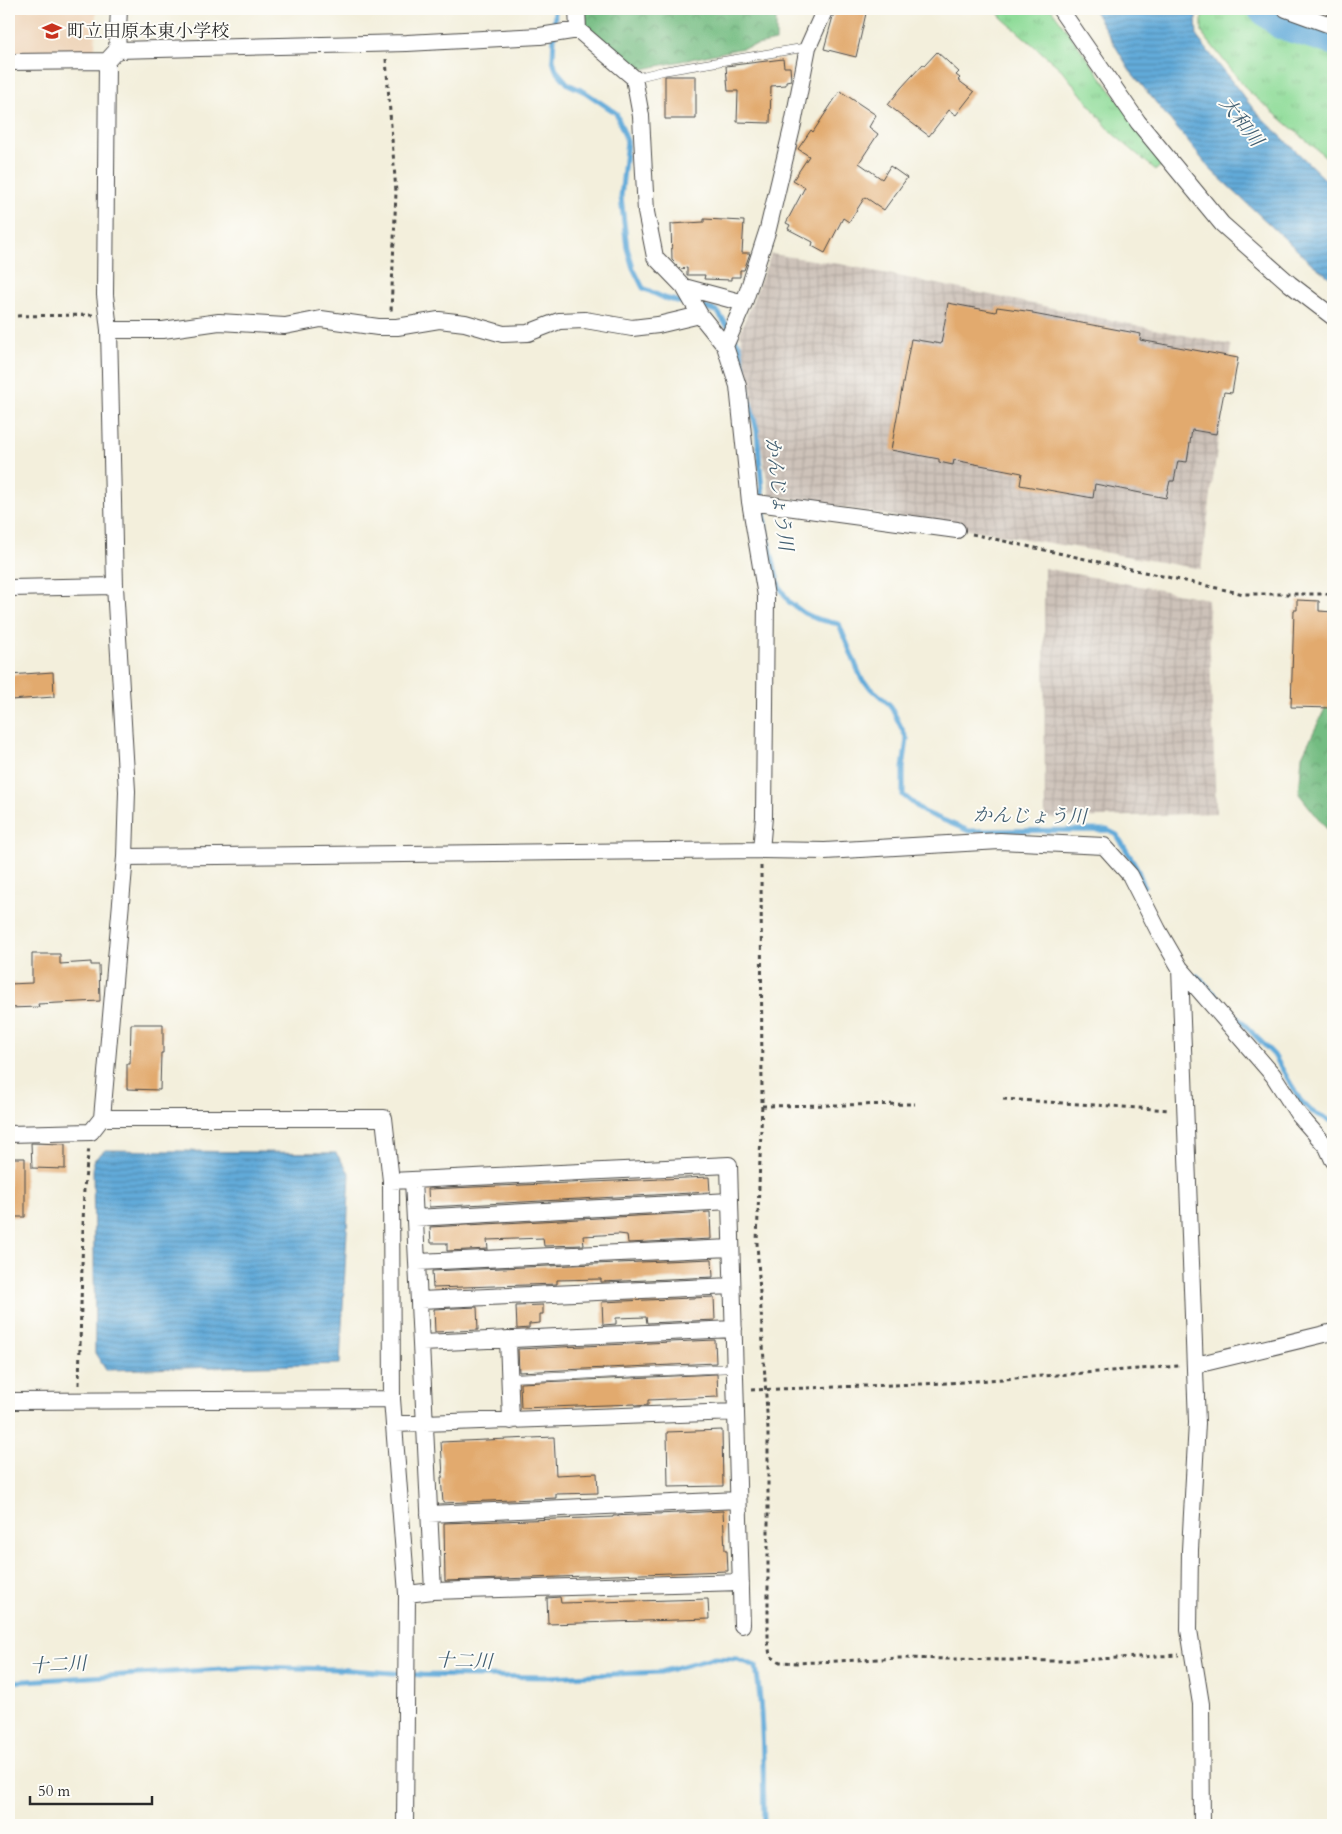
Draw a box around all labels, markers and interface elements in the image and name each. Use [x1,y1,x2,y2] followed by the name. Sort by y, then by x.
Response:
[67,19,229,44] place label: 町立田原本東小学校
[41,20,63,42] school or university icon: 町立田原本東小学校
[1213,91,1270,154] water label: 大和川
[759,436,799,554] water label: かんじょう川
[973,802,1089,830] water label: かんじょう川
[435,1647,495,1675] water label: 十二川
[29,1650,89,1679] water label: 十二川
[30,1774,152,1806] scale bar
[38,1781,70,1801] text: 50 m

